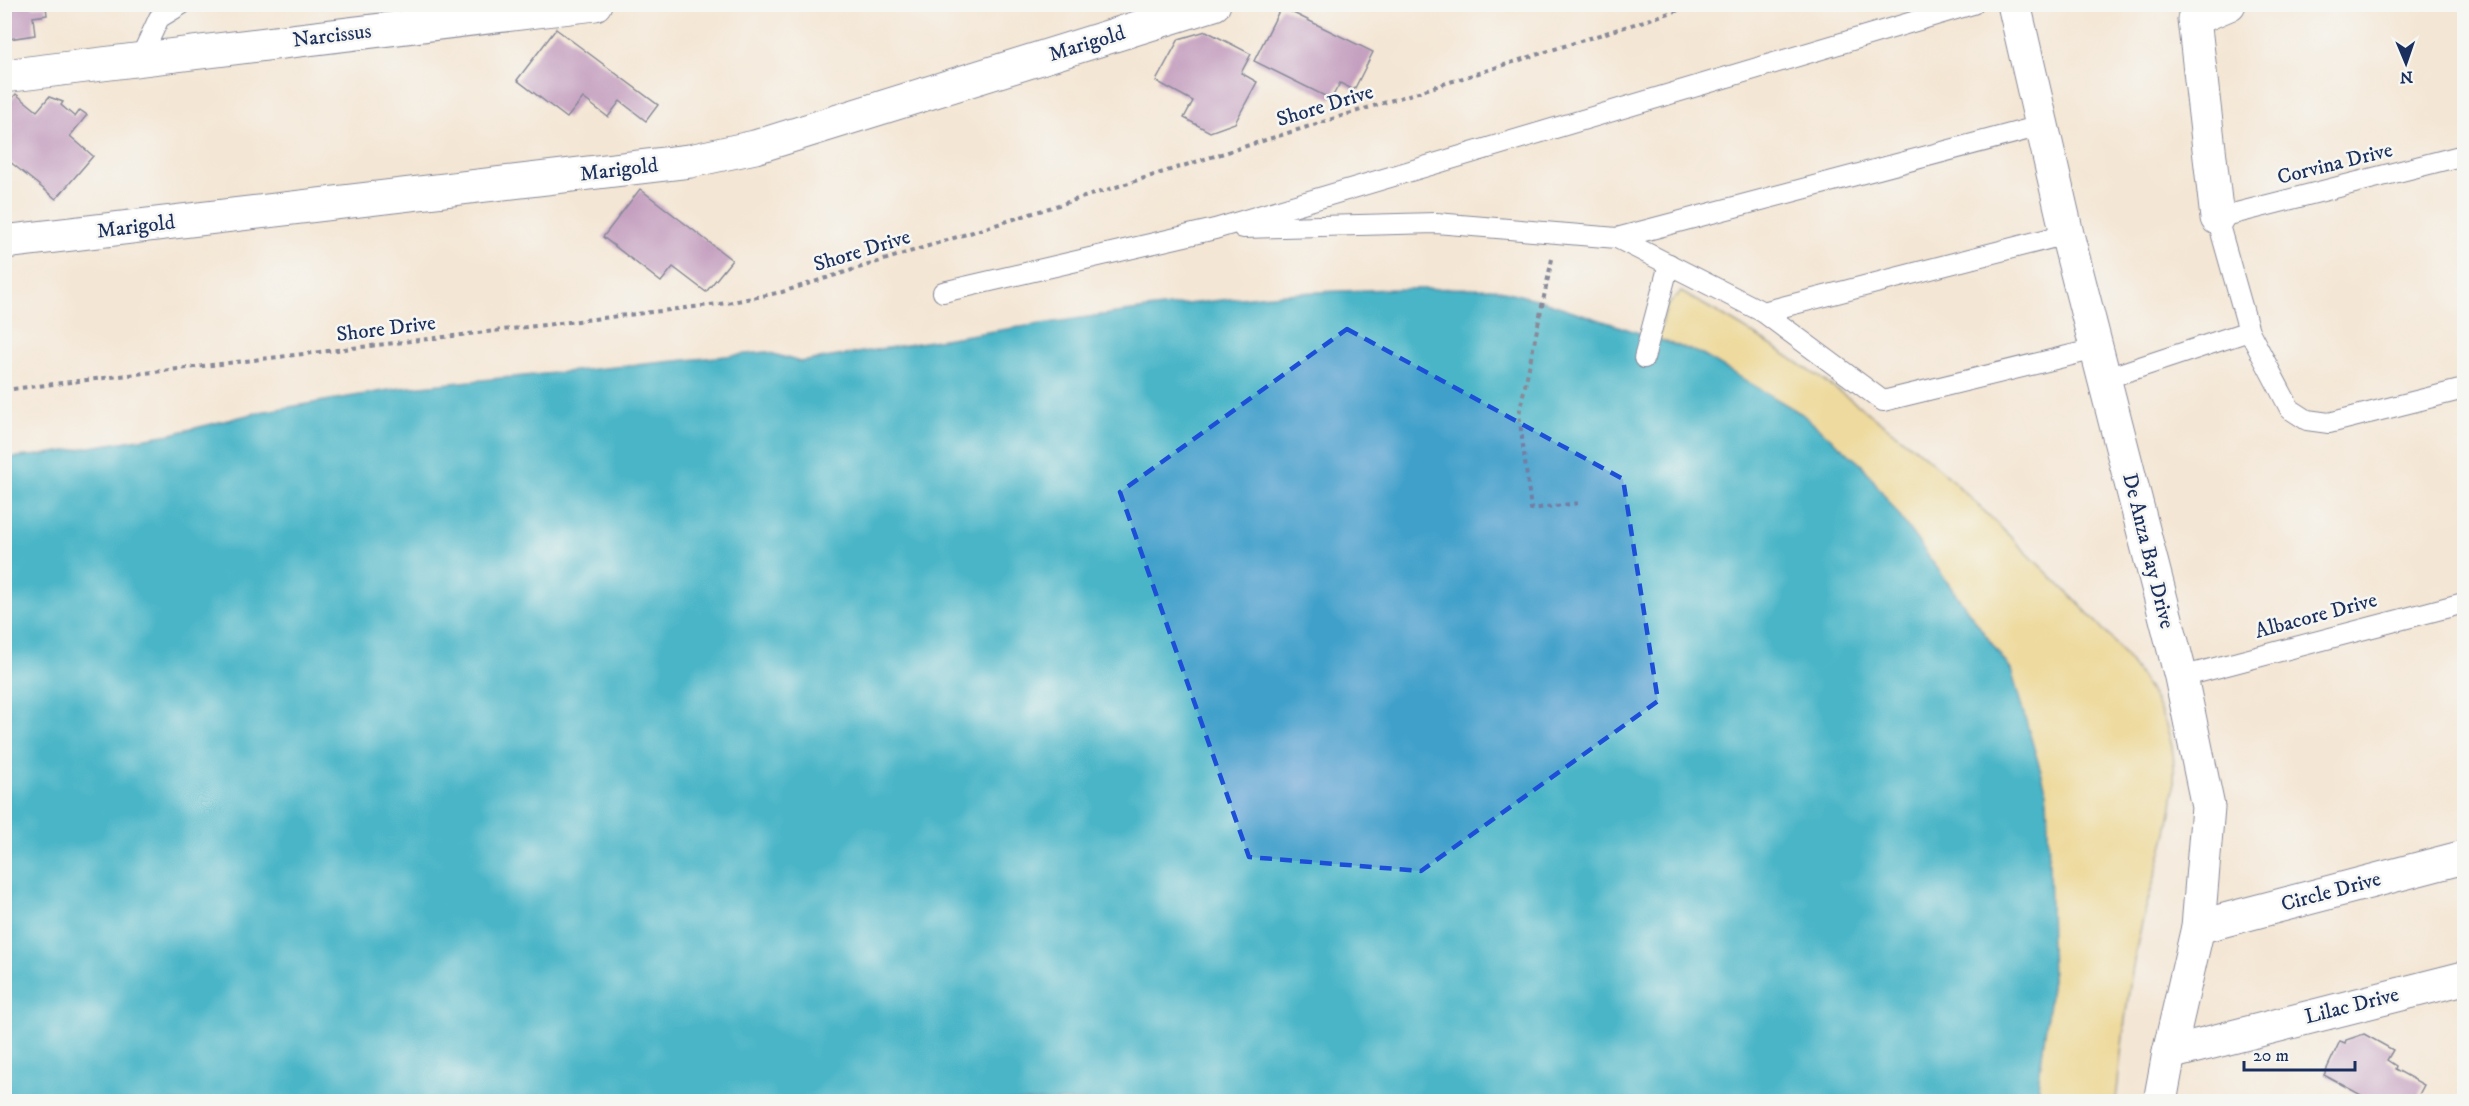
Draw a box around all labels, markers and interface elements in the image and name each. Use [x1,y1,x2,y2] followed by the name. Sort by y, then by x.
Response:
[291,18,373,54] street label: Narcissus
[1046,20,1129,68] street label: Marigold
[2376,33,2436,93] north arrow
[2400,67,2413,87] text: N
[1273,79,1377,133] street label: Shore Drive
[2275,137,2396,191] street label: Corvina Drive
[578,152,660,188] street label: Marigold
[95,209,177,245] street label: Marigold
[810,224,914,278] street label: Shore Drive
[335,310,437,348] street label: Shore Drive
[2116,471,2180,632] street label: De Anza Bay Drive
[2252,587,2380,645] street label: Albacore Drive
[2278,866,2384,918] street label: Circle Drive
[2302,982,2402,1030] street label: Lilac Drive
[2244,1034,2355,1072] scale bar
[2253,1045,2289,1067] text: 20 m

